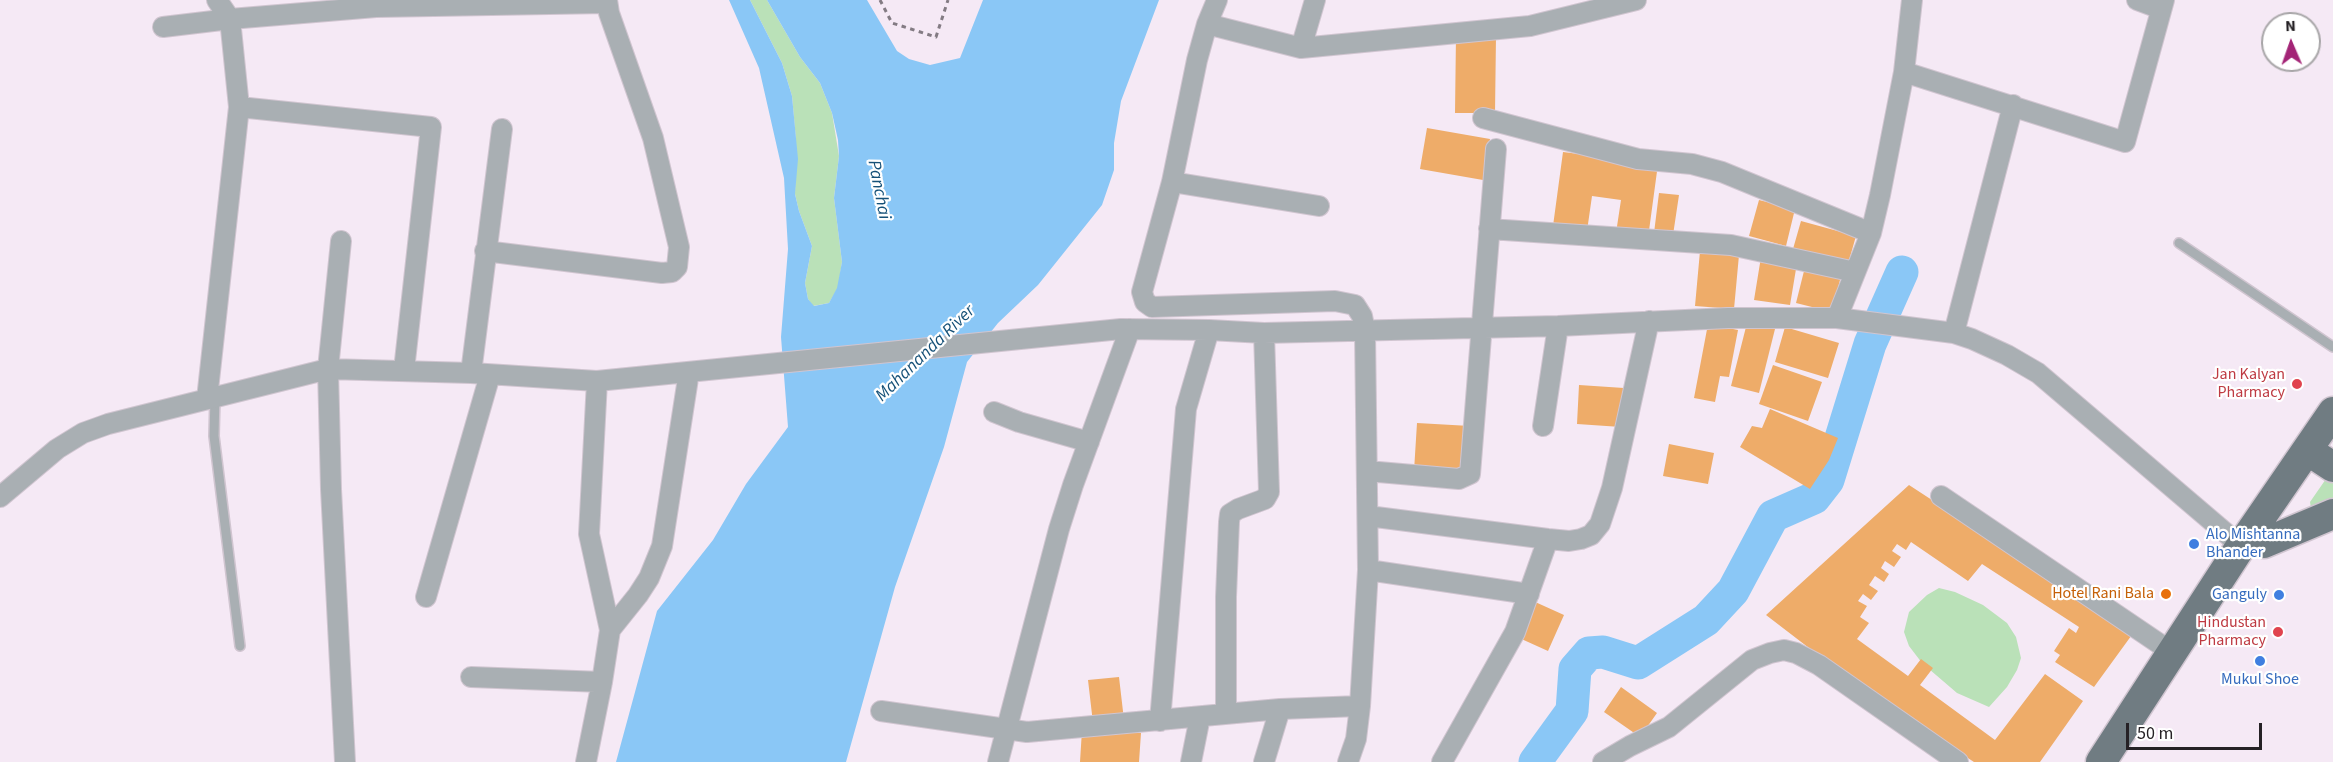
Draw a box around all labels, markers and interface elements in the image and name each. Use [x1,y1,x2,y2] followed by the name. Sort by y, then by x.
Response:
[2261,12,2321,72] north arrow
[2285,15,2296,37] text: N
[862,159,894,221] water label: Panchai
[872,301,980,407] water label: Mahananda River
[2212,365,2285,403] place label: Jan Kalyan Pharmacy
[2290,377,2304,391] marker: Jan Kalyan Pharmacy
[2206,525,2300,563] place label: Alo Mishtanna Bhander
[2187,537,2201,551] marker: Alo Mishtanna Bhander
[2052,584,2154,604] place label: Hotel Rani Bala
[2212,585,2267,605] place label: Ganguly
[2159,587,2173,601] marker: Hotel Rani Bala
[2272,588,2286,602] marker: Ganguly
[2197,613,2266,651] place label: Hindustan Pharmacy
[2271,625,2285,639] marker: Hindustan Pharmacy
[2253,654,2267,668] marker: Mukul Shoe
[2221,670,2299,690] place label: Mukul Shoe
[2129,711,2266,749] scale bar
[2137,721,2173,746] text: 50 m

